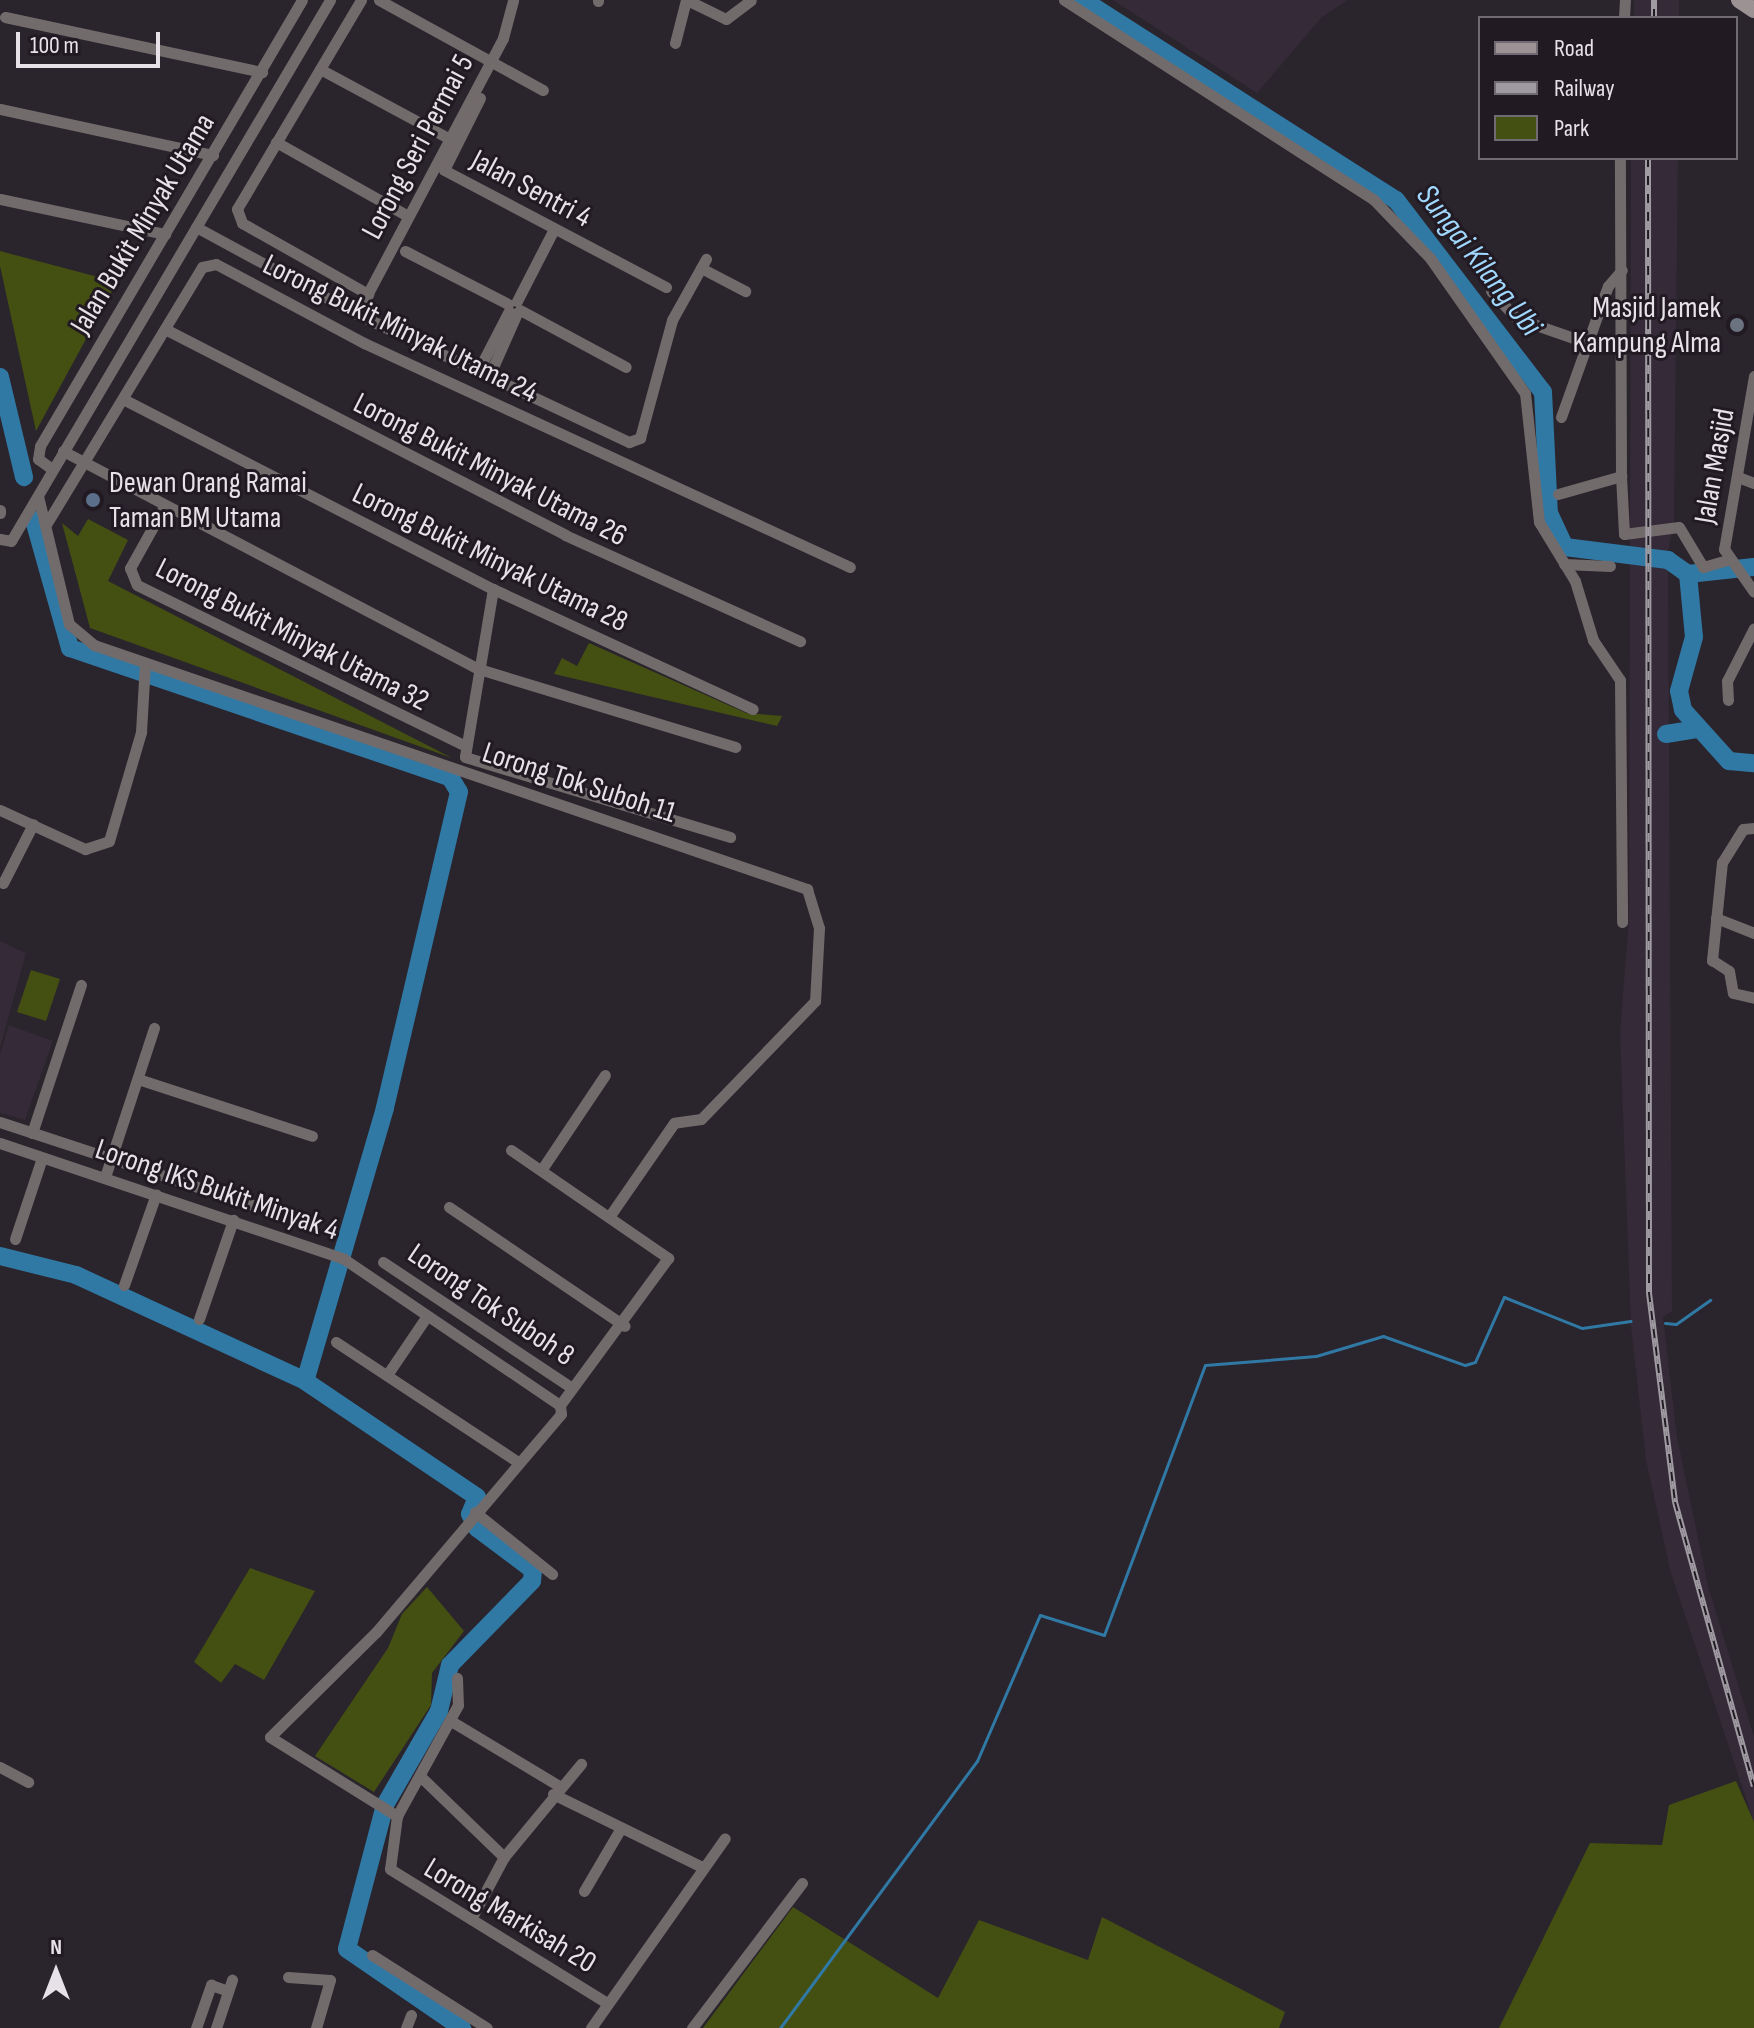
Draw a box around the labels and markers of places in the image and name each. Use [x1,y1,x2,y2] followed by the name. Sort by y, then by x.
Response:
[1573,290,1721,360] place label: Masjid Jamek Kampung Alma
[1728,316,1746,334] marker: Masjid Jamek Kampung Alma
[109,465,307,536] place label: Dewan Orang Ramai Taman BM Utama
[84,491,102,509] marker: Dewan Orang Ramai Taman BM Utama

